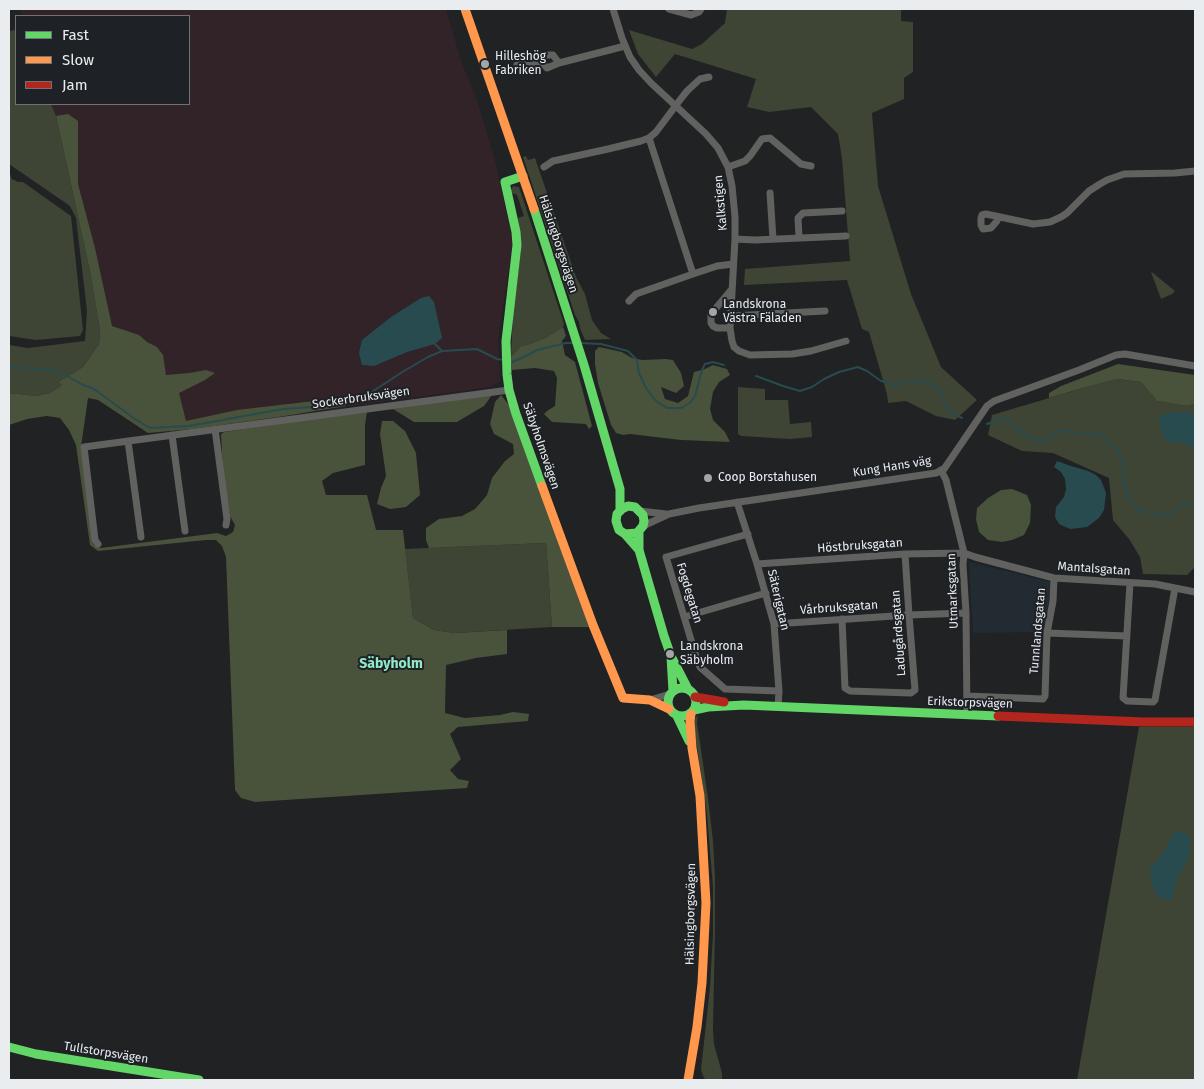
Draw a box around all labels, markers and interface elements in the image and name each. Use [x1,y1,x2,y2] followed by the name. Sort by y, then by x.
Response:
[15,15,190,105] legend
[62,26,89,44] text: Fast
[495,50,546,78] place label: Hilleshög Fabriken
[62,51,94,69] text: Slow
[479,58,491,70] marker: Hilleshög Fabriken
[62,76,88,94] text: Jam
[711,175,731,231] street label: Kalkstigen
[535,193,581,295] street label: Hälsingborgsvägen
[723,298,802,326] place label: Landskrona Västra Fäladen
[707,306,719,318] marker: Landskrona Västra Fäladen
[311,384,411,412] street label: Sockerbruksvägen
[519,401,563,491] street label: Säbyholmsvägen
[852,454,932,480] street label: Kung Hans väg
[718,471,817,485] place label: Coop Borstahusen
[702,472,714,484] marker: Coop Borstahusen
[817,536,903,556] street label: Höstbruksgatan
[944,553,962,629] street label: Utmarksgatan
[1057,559,1131,579] street label: Mantalsgatan
[673,561,705,625] street label: Fogdegatan
[764,568,792,632] street label: Säterigatan
[1027,587,1049,675] street label: Tunnlandsgatan
[889,589,909,677] street label: Ladugårdsgatan
[800,598,878,618] street label: Vårbruksgatan
[680,640,743,668] place label: Landskrona Säbyholm
[664,648,676,660] marker: Landskrona Säbyholm
[359,656,423,672] district label: Säbyholm
[927,694,1013,712] street label: Erikstorpsvägen
[683,863,699,965] street label: Hälsingborgsvägen
[63,1039,149,1067] street label: Tullstorpsvägen

